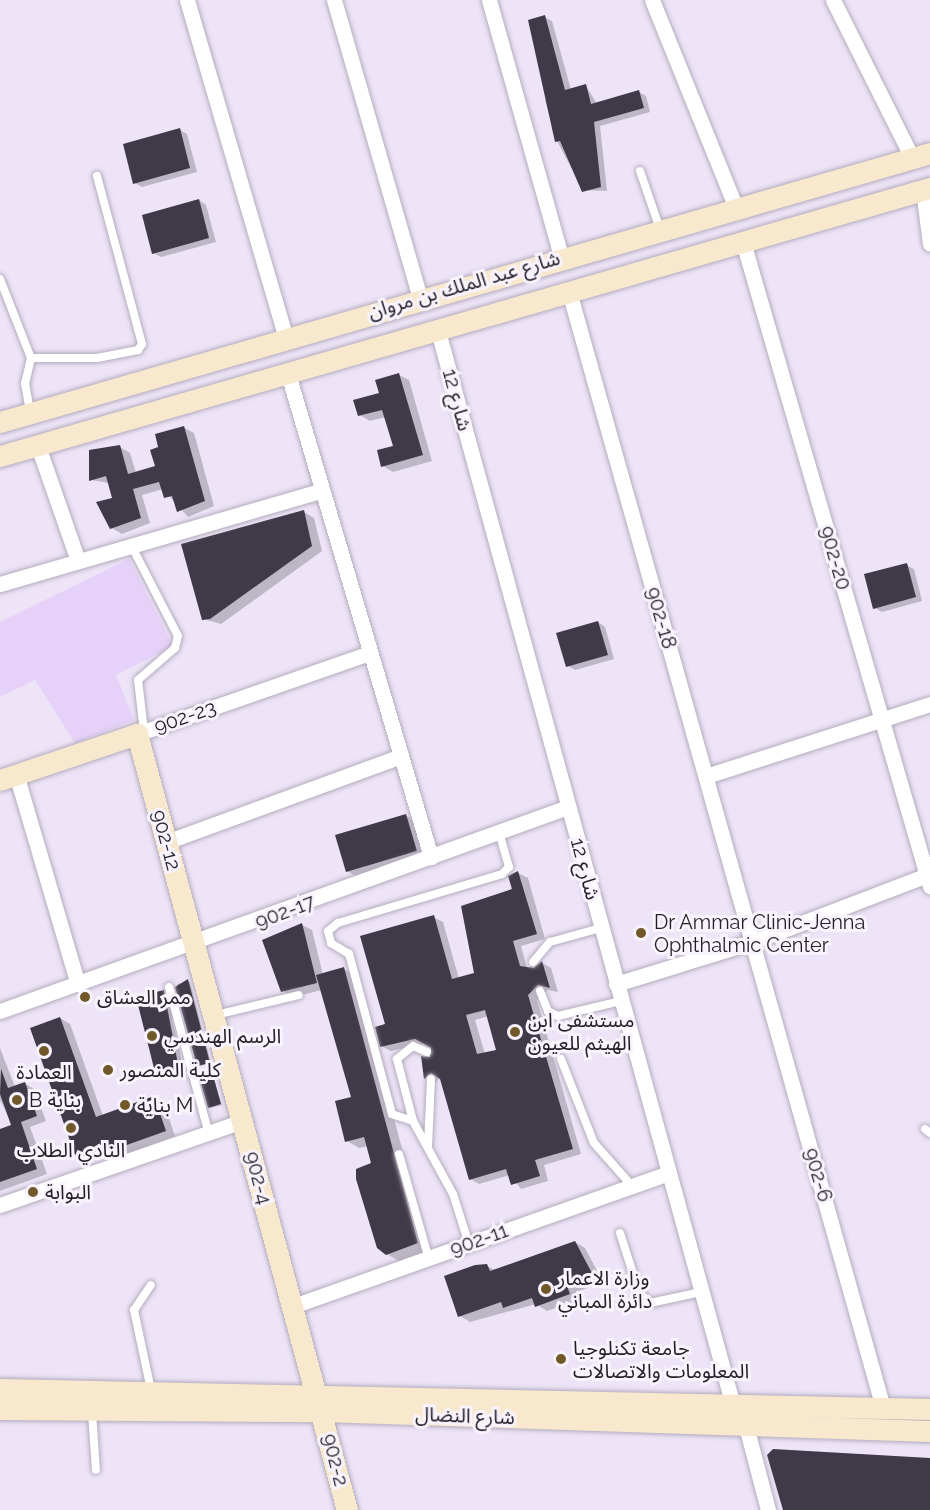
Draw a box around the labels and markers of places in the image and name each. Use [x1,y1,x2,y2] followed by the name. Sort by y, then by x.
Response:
[654,910,867,957] place label: Dr Ammar Clinic-Jenna Ophthalmic Center
[632,924,650,942] marker: Dr Ammar Clinic-Jenna Ophthalmic Center
[97,985,191,1009] place label: ممر العشاق
[78,990,92,1004] marker: ممر العشاق
[528,1008,634,1055] place label: مستشفى ابن الهيثم للعيون
[506,1023,524,1041] marker: مستشفى ابن الهيثم للعيون
[164,1024,281,1048] place label: الرسم الهندسي
[145,1029,159,1043] marker: الرسم الهندسي
[37,1044,51,1058] marker: العمادة
[120,1058,221,1082] place label: كلية المنصور
[16,1060,72,1084] place label: العمادة
[101,1063,115,1077] marker: كلية المنصور
[29,1088,81,1112] place label: B بناية
[10,1093,24,1107] marker: B بناية
[137,1093,193,1117] place label: بناية M
[118,1098,132,1112] marker: بناية M
[64,1121,78,1135] marker: النادي الطلاب
[17,1138,125,1162] place label: النادي الطلاب
[45,1180,91,1204] place label: البوابة
[26,1185,40,1199] marker: البوابة
[558,1266,652,1313] place label: وزارة الاعمار دائرة المباني
[539,1282,553,1296] marker: وزارة الاعمار دائرة المباني
[573,1336,749,1383] place label: جامعة تكنلوجيا المعلومات والاتصالات
[554,1352,568,1366] marker: جامعة تكنلوجيا المعلومات والاتصالات

